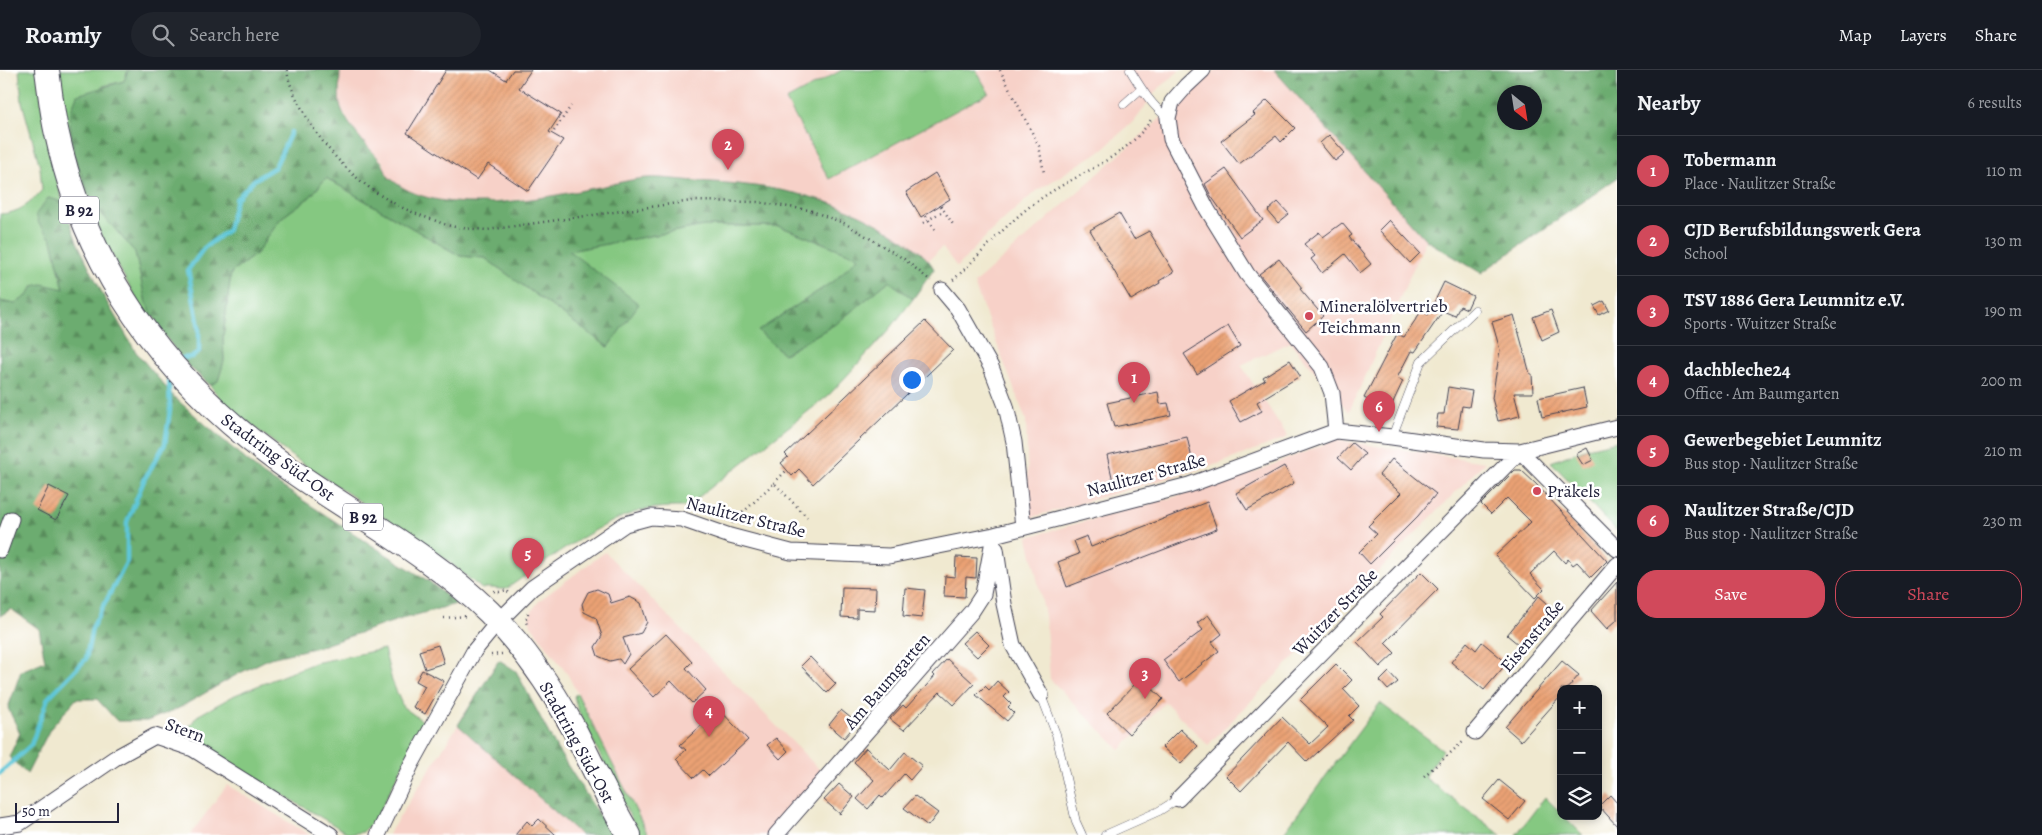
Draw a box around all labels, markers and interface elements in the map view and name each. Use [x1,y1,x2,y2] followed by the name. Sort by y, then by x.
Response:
[131,12,481,57] search box
[25,19,101,51] text: Roamly
[149,21,177,49] icon: search
[189,22,280,48] text: Search here
[1839,23,1872,47] text: Map
[1900,23,1947,47] text: Layers
[1975,23,2017,47] text: Share
[1497,85,1542,130] north arrow
[1637,89,1700,117] text: Nearby
[1968,92,2022,114] text: 6 results
[712,129,744,170] pin: 2
[1684,147,1776,173] text: Tobermann
[1650,160,1656,182] text: 1
[1986,160,2022,182] text: 110 m
[1684,173,1836,195] text: Place · Naulitzer Straße
[59,196,99,224] road number: B 92
[1684,217,1921,243] text: CJD Berufsbildungswerk Gera
[1649,230,1657,252] text: 2
[1985,230,2022,252] text: 130 m
[1684,243,1727,265] text: School
[1684,287,1905,313] text: TSV 1886 Gera Leumnitz e.V.
[1319,294,1448,339] place label: Mineralölvertrieb Teichmann
[1650,300,1656,322] text: 3
[1984,300,2022,322] text: 190 m
[1303,310,1315,322] marker: Mineralölvertrieb Teichmann
[1684,313,1837,335] text: Sports · Wuitzer Straße
[1684,357,1791,383] text: dachbleche24
[1118,362,1150,403] pin: 1
[899,367,925,393] your location
[1649,370,1657,392] text: 4
[1981,370,2022,392] text: 200 m
[1684,383,1840,405] text: Office · Am Baumgarten
[1363,391,1395,432] pin: 6
[216,408,340,507] street label: Stadtring Süd-Ost
[1684,427,1882,453] text: Gewerbegebiet Leumnitz
[1650,440,1656,462] text: 5
[1984,440,2022,462] text: 210 m
[1084,448,1208,502] street label: Naulitzer Straße
[1684,453,1858,475] text: Bus stop · Naulitzer Straße
[1547,479,1600,503] place label: Präkels
[1531,485,1543,497] marker: Präkels
[684,491,808,543] street label: Naulitzer Straße
[1684,497,1854,523] text: Naulitzer Straße/CJD
[343,504,383,531] road number: B 92
[1649,510,1657,532] text: 6
[1983,510,2022,532] text: 230 m
[1684,523,1858,545] text: Bus stop · Naulitzer Straße
[512,538,544,579] pin: 5
[1286,563,1383,662] street label: Wuitzer Straße
[1637,570,1825,618] button: Save
[1835,570,2022,618] button: Share
[1495,595,1569,677] street label: Eisenstraße
[838,628,936,735] street label: Am Baumgarten
[1129,658,1161,699] pin: 3
[534,677,620,807] street label: Stadtring Süd-Ost
[1557,685,1602,820] map controls
[1557,685,1602,730] button: +
[693,696,725,737] pin: 4
[162,712,208,748] street label: Stern
[1557,730,1602,775] button: −
[1557,775,1602,820] button: layers
[15,800,119,823] scale bar
[22,802,50,821] text: 50 m

